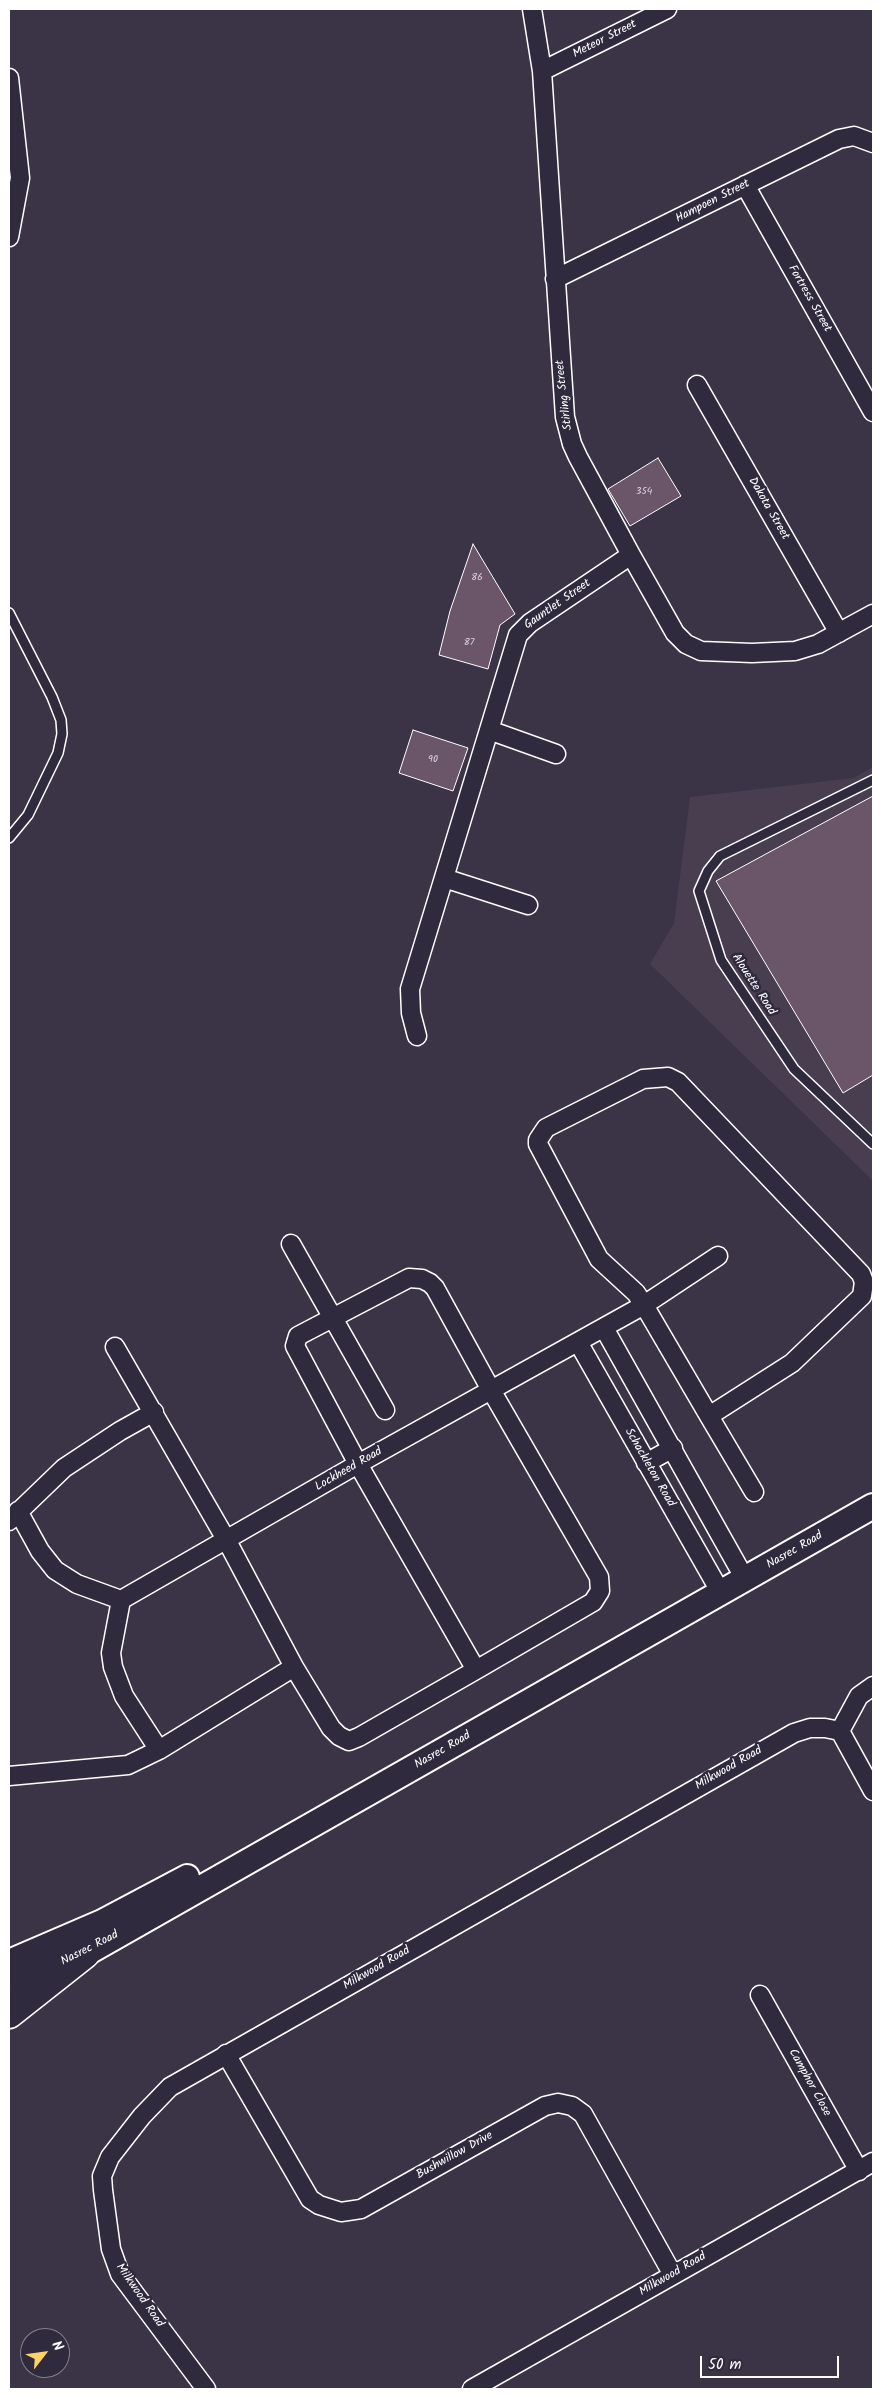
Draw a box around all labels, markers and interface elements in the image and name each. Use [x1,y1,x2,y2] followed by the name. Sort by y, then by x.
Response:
[571,18,639,62] street label: Meteor Street
[673,177,753,227] street label: Hampoen Street
[784,263,834,335] street label: Fortress Street
[554,359,576,431] street label: Stirling Street
[744,475,792,543] street label: Dakota Street
[636,486,652,498] house number: 354
[471,572,483,584] house number: 86
[522,577,594,633] street label: Gauntlet Street
[464,637,474,649] house number: 87
[428,754,438,766] house number: 90
[728,952,778,1018] street label: Alouette Road
[621,1426,677,1510] street label: Schackleton Road
[313,1445,385,1495] street label: Lockheed Road
[764,1529,826,1573] street label: Nasrec Road
[412,1729,474,1773] street label: Nasrec Road
[693,1744,765,1794] street label: Milkwood Road
[59,1928,121,1970] street label: Nasrec Road
[341,1944,413,1994] street label: Milkwood Road
[785,2047,833,2119] street label: Camphor Close
[414,2129,496,2183] street label: Bushwillow Drive
[637,2250,709,2300] street label: Milkwood Road
[112,2261,166,2331] street label: Milkwood Road
[20,2328,70,2378] north arrow
[45,2337,69,2355] text: N
[702,2346,841,2378] scale bar
[708,2353,742,2377] text: 50 m

